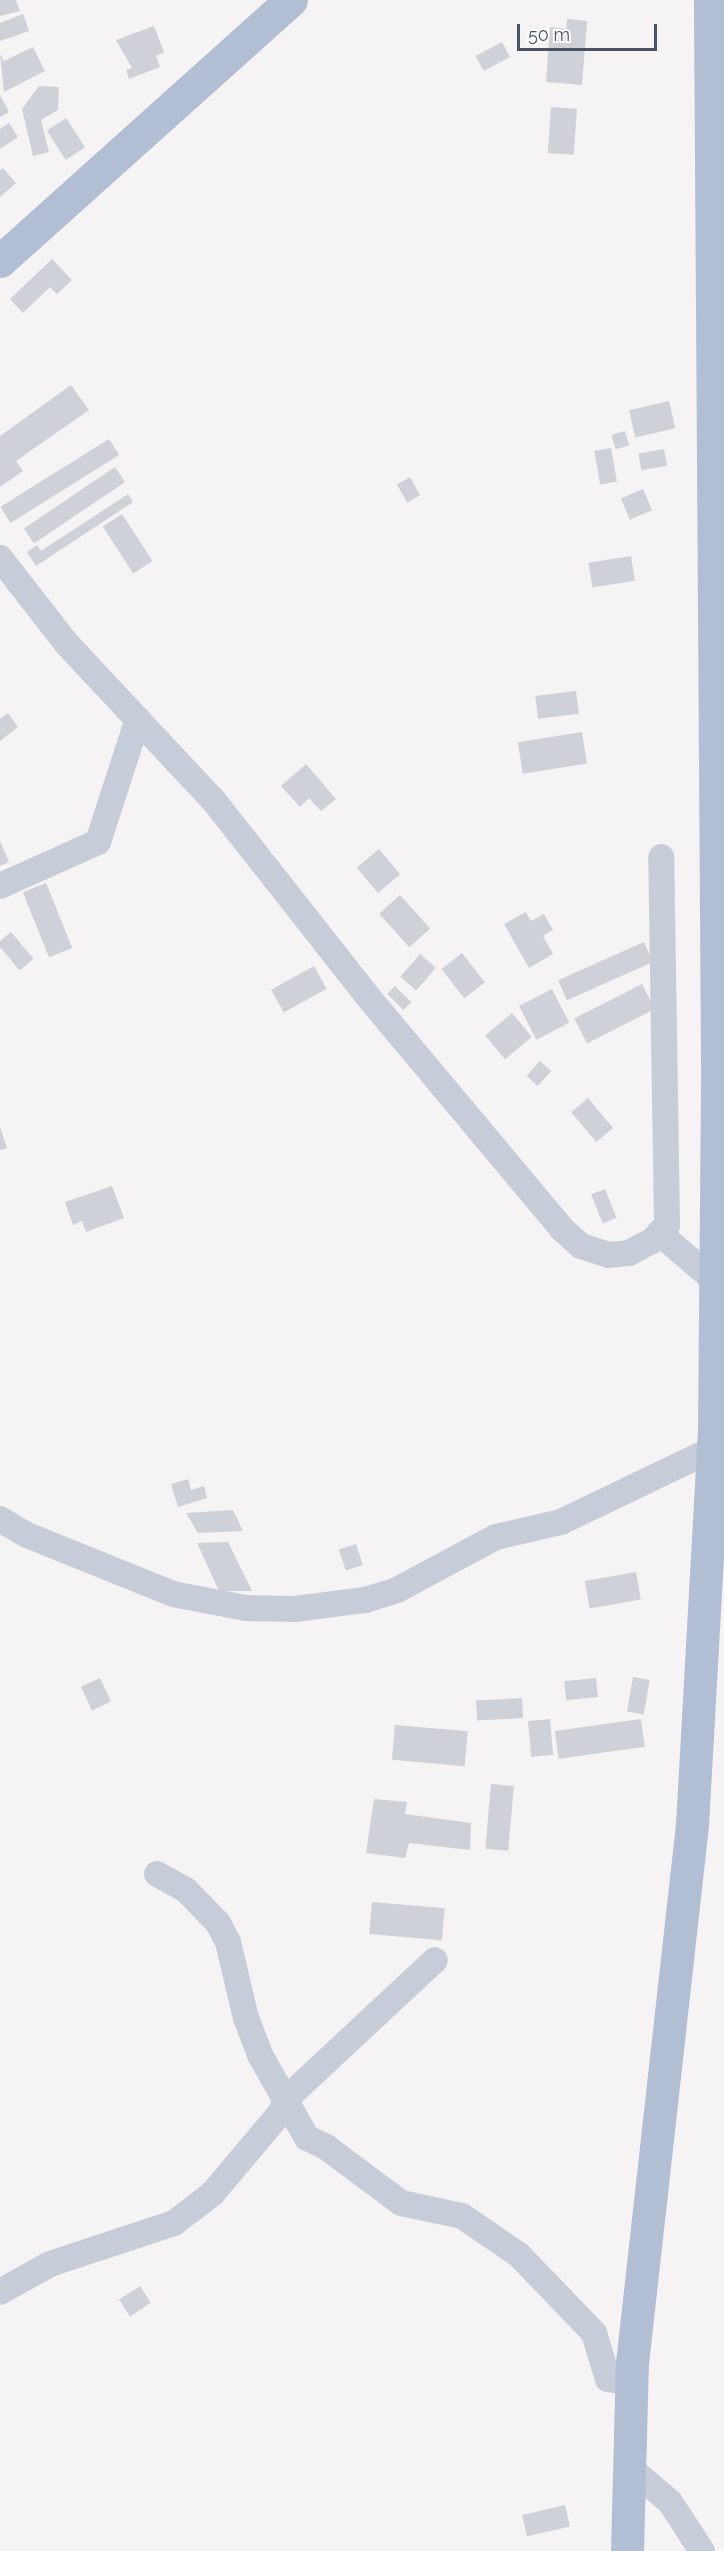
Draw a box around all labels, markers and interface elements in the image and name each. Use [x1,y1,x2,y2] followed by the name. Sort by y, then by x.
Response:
[520,12,660,50] scale bar
[528,24,570,45] text: 50 m

